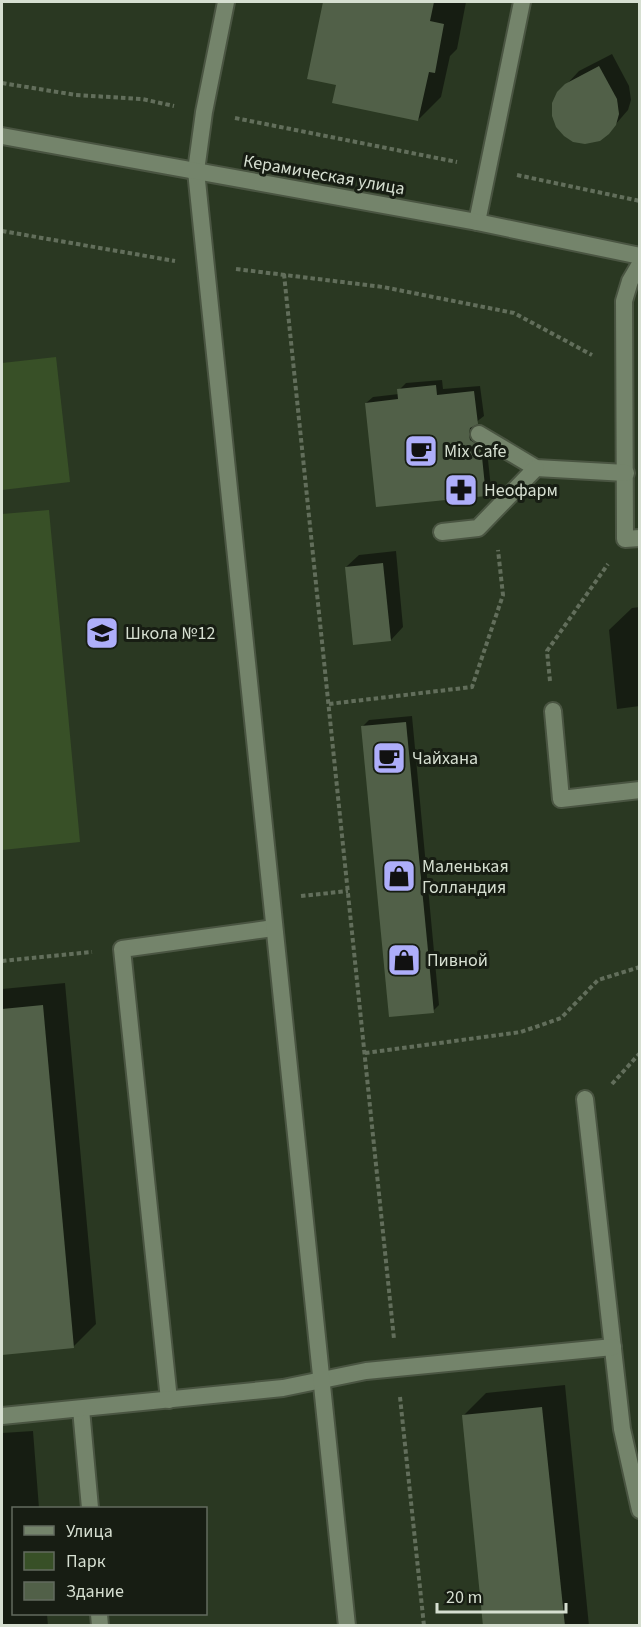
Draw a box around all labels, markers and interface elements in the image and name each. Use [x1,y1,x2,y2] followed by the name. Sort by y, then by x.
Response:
[241,148,407,202] street label: Керамическая улица
[403,433,439,469] cafe icon: Mix Cafe
[444,439,507,464] place label: Mix Cafe
[443,472,479,508] pharmacy icon: Неофарм
[484,478,558,503] place label: Неофарм
[84,615,120,651] school or university icon: Школа №12
[125,621,215,646] place label: Школа №12
[371,740,407,776] cafe icon: Чайхана
[412,746,478,771] place label: Чайхана
[422,854,509,900] place label: Маленькая Голландия
[381,858,417,894] shop icon: Маленькая Голландия
[386,942,422,978] shop icon: Пивной
[427,948,488,973] place label: Пивной
[12,1507,207,1615] legend
[66,1519,113,1544] text: Улица
[66,1549,106,1574] text: Парк
[437,1576,566,1614] scale bar
[66,1579,124,1604] text: Здание
[446,1585,482,1610] text: 20 m

